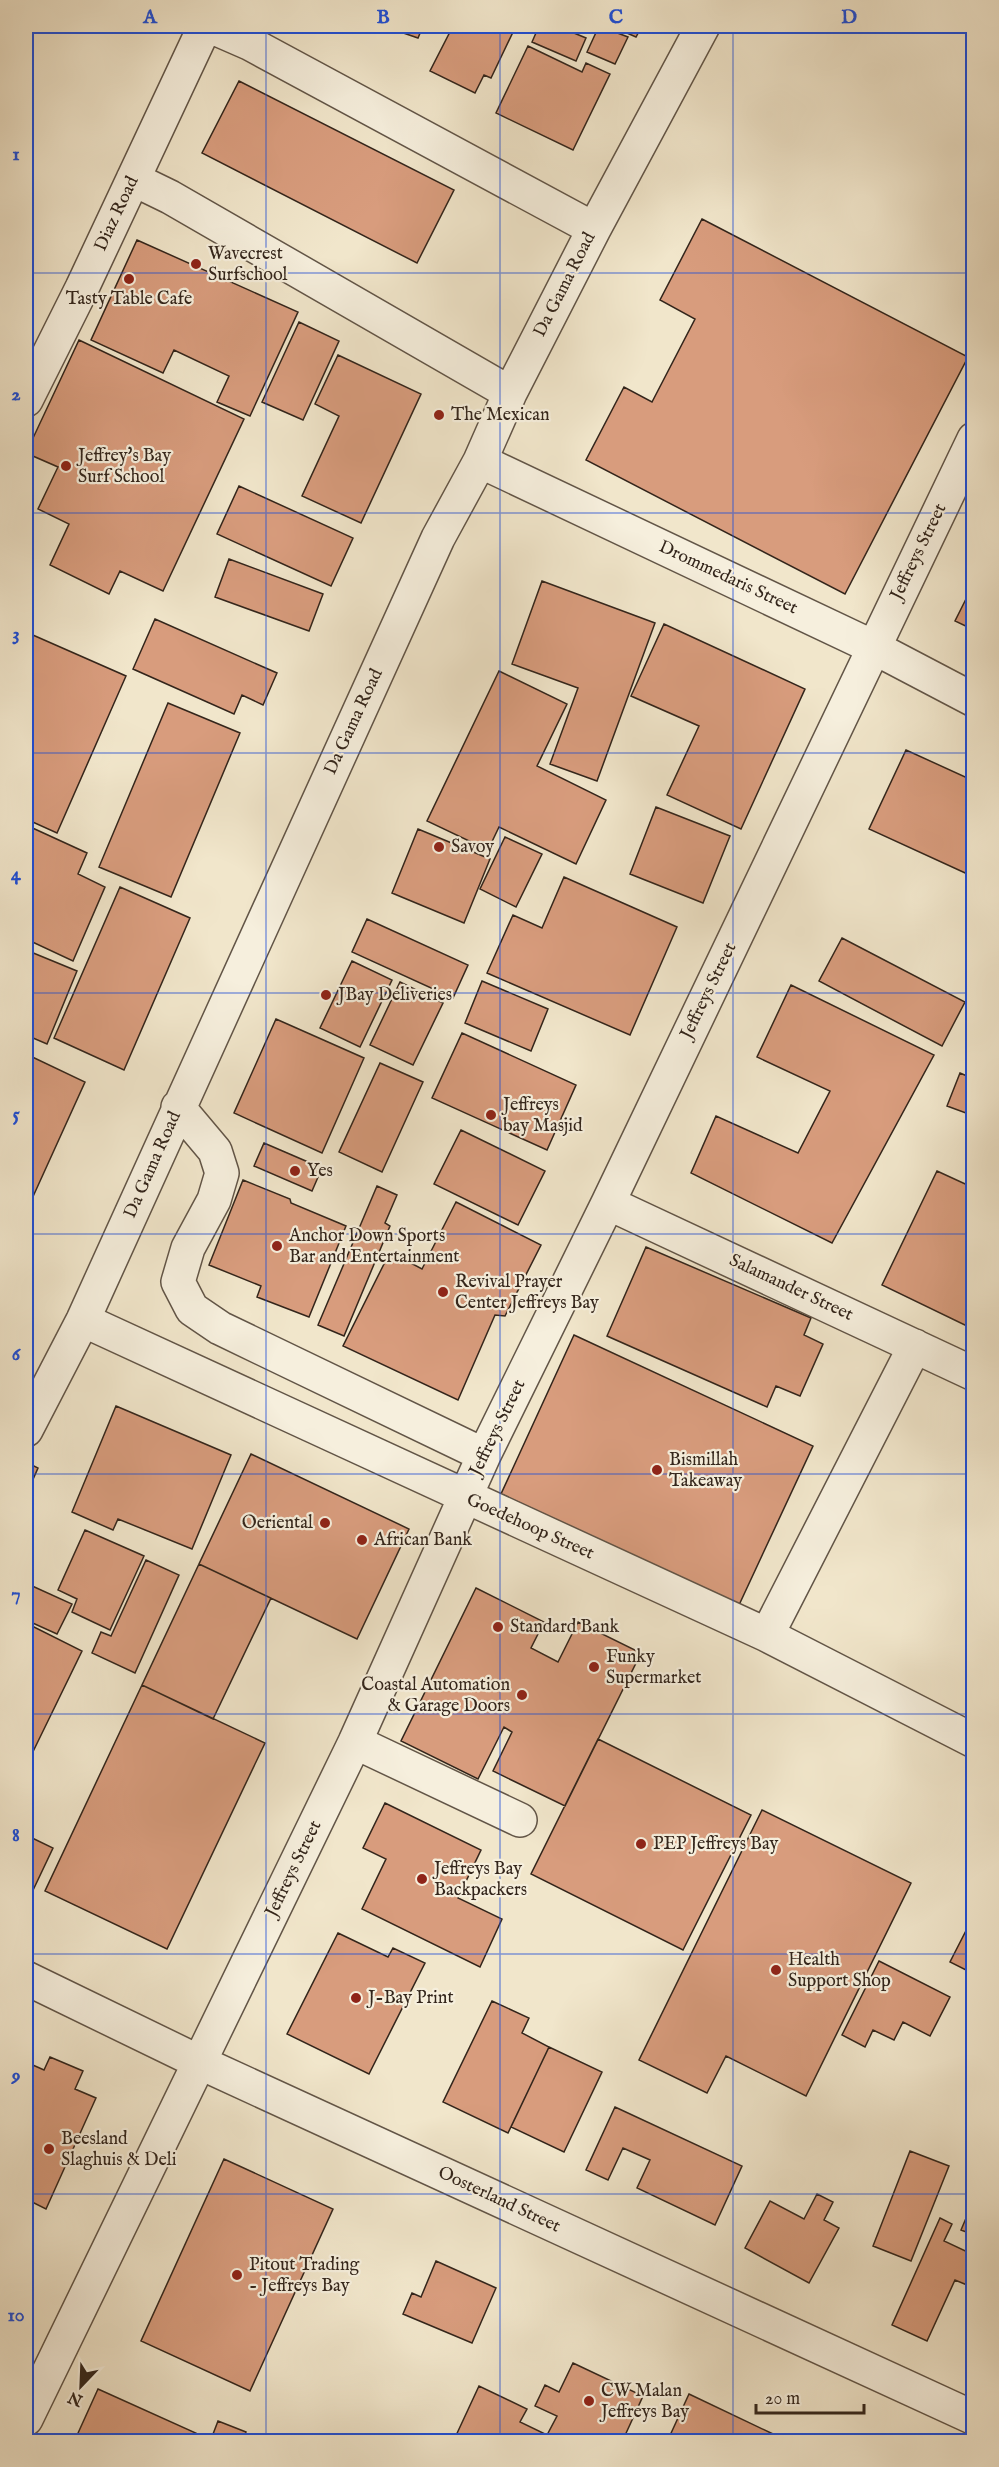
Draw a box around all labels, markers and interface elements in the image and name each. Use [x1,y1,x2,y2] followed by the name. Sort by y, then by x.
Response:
[142,5,158,30] text: A
[376,5,390,30] text: B
[609,5,623,30] text: C
[841,5,857,30] text: D
[12,142,20,167] text: 1
[90,173,144,255] street label: Diaz Road
[529,228,601,341] street label: Da Gama Road
[208,243,288,287] place label: Wavecrest Surfschool
[189,257,203,271] marker: Wavecrest Surfschool
[122,272,136,286] marker: Tasty Table Cafe
[66,288,192,311] place label: Tasty Table Cafe
[11,382,21,407] text: 2
[451,404,550,427] place label: The Mexican
[432,408,446,422] marker: The Mexican
[76,445,171,489] place label: Jeffrey's Bay Surf School
[59,459,73,473] marker: Jeffrey's Bay Surf School
[885,500,952,606] street label: Jeffreys Street
[655,536,801,620] street label: Drommedaris Street
[12,622,20,647] text: 3
[319,665,389,779] street label: Da Gama Road
[451,836,494,859] place label: Savoy
[432,840,446,854] marker: Savoy
[11,862,22,887] text: 4
[675,939,742,1045] street label: Jeffreys Street
[336,984,452,1007] place label: JBay Deliveries
[319,988,333,1002] marker: JBay Deliveries
[501,1094,583,1138] place label: Jeffreys bay Masjid
[12,1102,20,1127] text: 5
[119,1108,187,1222] street label: Da Gama Road
[484,1108,498,1122] marker: Jeffreys bay Masjid
[307,1160,333,1183] place label: Yes
[288,1164,302,1178] marker: Yes
[288,1225,459,1269] place label: Anchor Down Sports Bar and Entertainment
[270,1239,284,1253] marker: Anchor Down Sports Bar and Entertainment
[725,1249,857,1327] street label: Salamander Street
[455,1271,599,1315] place label: Revival Prayer Center Jeffreys Bay
[436,1285,450,1299] marker: Revival Prayer Center Jeffreys Bay
[12,1342,22,1367] text: 6
[464,1376,531,1482] street label: Jeffreys Street
[669,1449,742,1493] place label: Bismillah Takeaway
[650,1463,664,1477] marker: Bismillah Takeaway
[463,1489,597,1565] street label: Goedehoop Street
[242,1512,313,1535] place label: Oeriental
[318,1516,332,1530] marker: Oeriental
[373,1529,472,1552] place label: African Bank
[355,1533,369,1547] marker: African Bank
[11,1582,21,1607] text: 7
[510,1616,620,1639] place label: Standard Bank
[491,1620,505,1634] marker: Standard Bank
[606,1646,701,1690] place label: Funky Supermarket
[587,1660,601,1674] marker: Funky Supermarket
[361,1674,510,1718] place label: Coastal Automation & Garage Doors
[515,1688,529,1702] marker: Coastal Automation & Garage Doors
[260,1817,327,1923] street label: Jeffreys Street
[12,1823,20,1848] text: 8
[653,1833,779,1856] place label: PEP Jeffreys Bay
[634,1837,648,1851] marker: PEP Jeffreys Bay
[432,1858,527,1902] place label: Jeffreys Bay Backpackers
[415,1872,429,1886] marker: Jeffreys Bay Backpackers
[788,1949,891,1993] place label: Health Support Shop
[769,1963,783,1977] marker: Health Support Shop
[366,1987,454,2010] place label: J-Bay Print
[349,1991,363,2005] marker: J-Bay Print
[11,2063,21,2088] text: 9
[61,2128,177,2172] place label: Beesland Slaghuis & Deli
[42,2142,56,2156] marker: Beesland Slaghuis & Deli
[434,2162,564,2238] street label: Oosterland Street
[249,2254,359,2298] place label: Pitout Trading - Jeffreys Bay
[230,2268,244,2282] marker: Pitout Trading - Jeffreys Bay
[7,2303,25,2328] text: 10
[51,2356,111,2416] north arrow
[756,2377,864,2415] scale bar
[599,2380,689,2424] place label: CW Malan Jeffreys Bay
[65,2386,87,2410] text: N
[765,2388,800,2411] text: 20 m
[582,2394,596,2408] marker: CW Malan Jeffreys Bay

